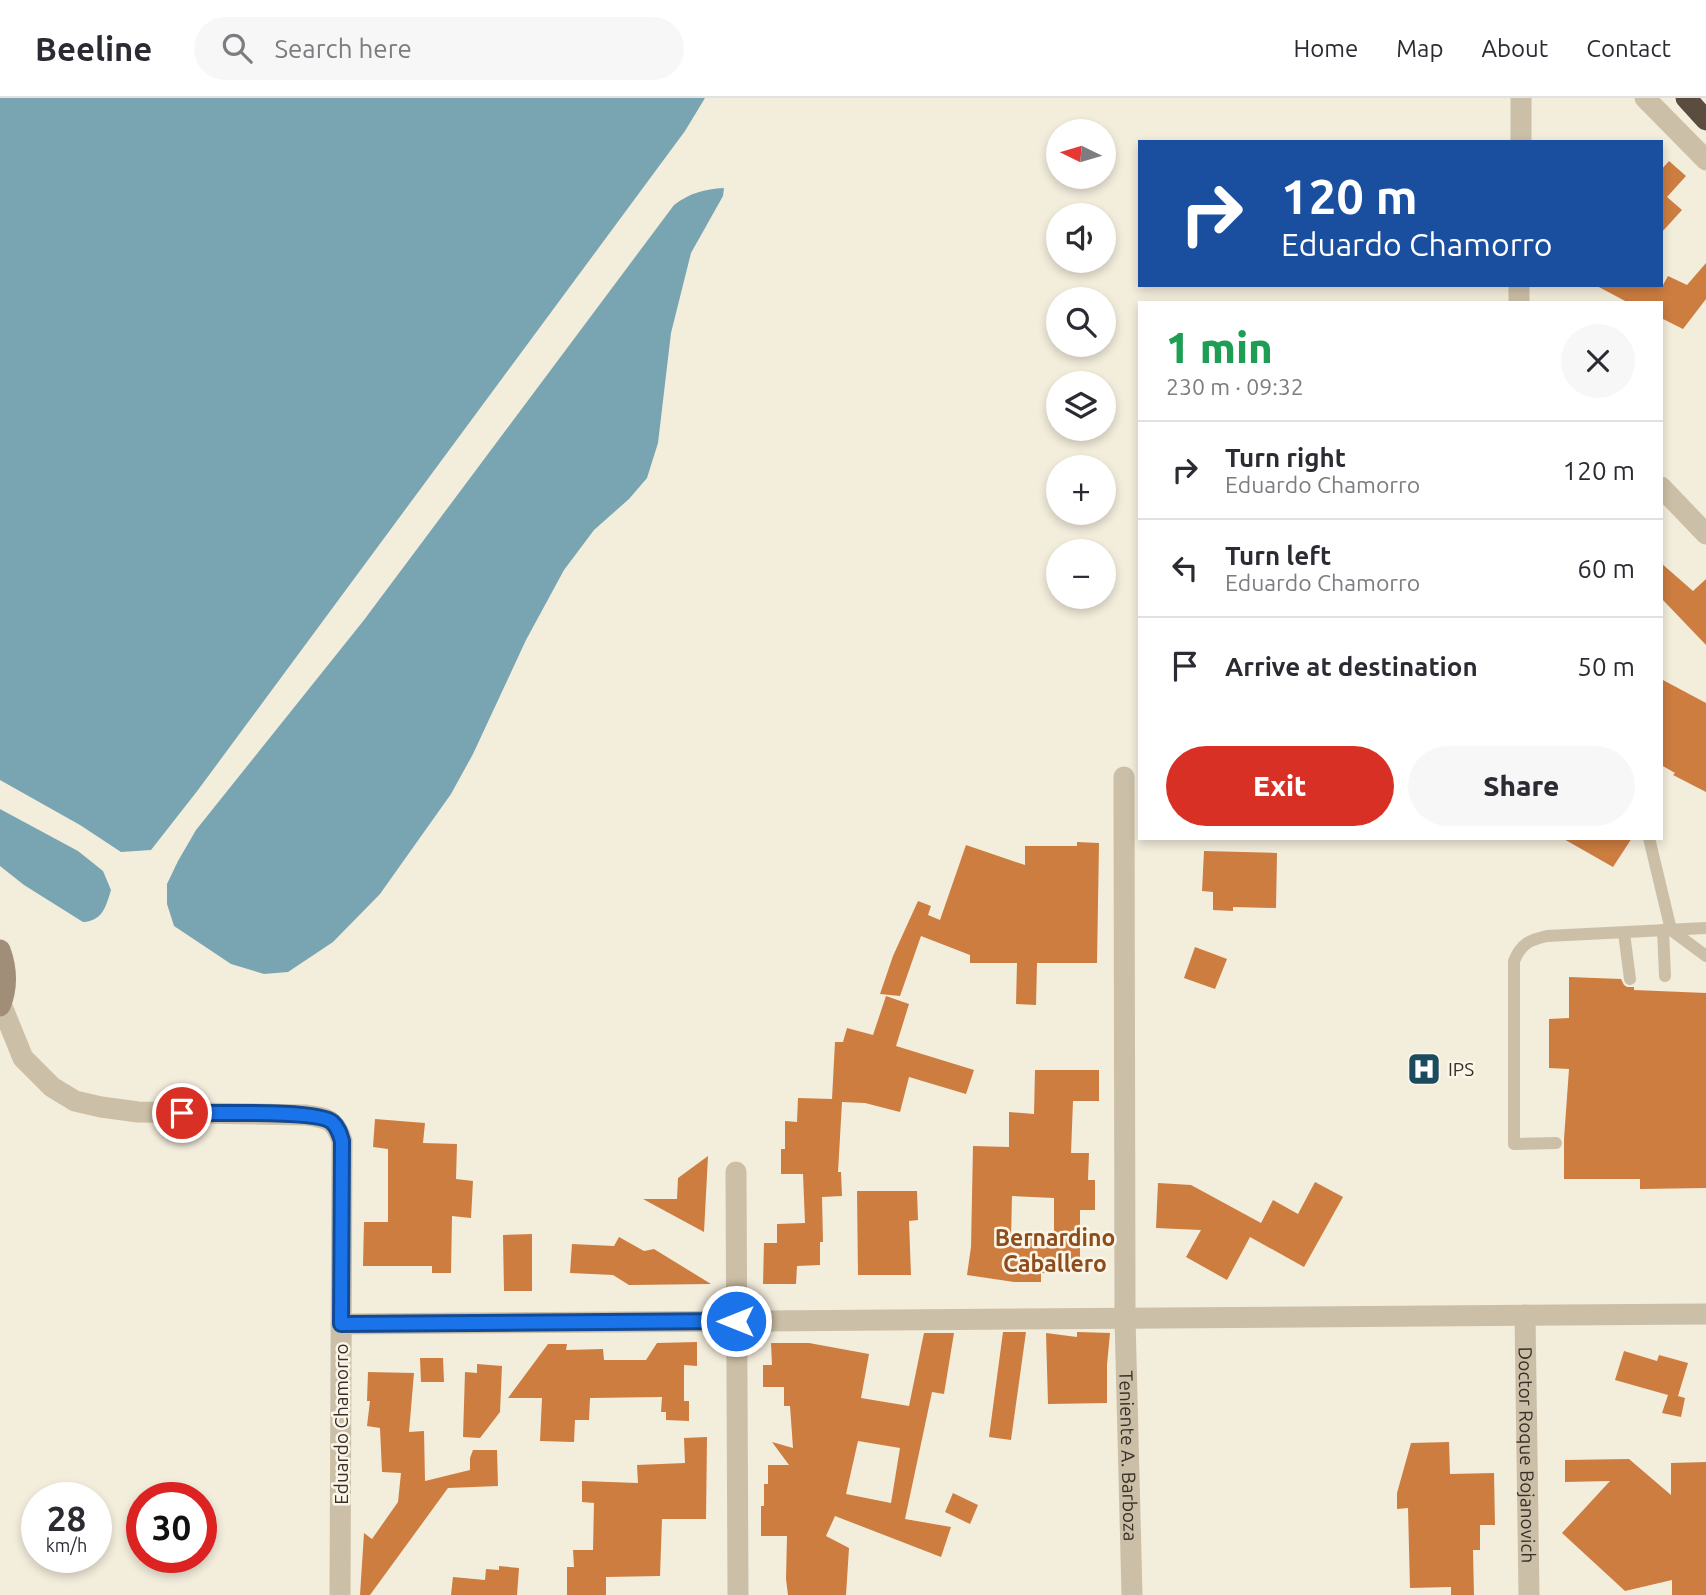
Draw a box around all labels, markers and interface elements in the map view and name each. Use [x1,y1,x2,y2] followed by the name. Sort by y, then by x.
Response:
[194,17,684,80] search box
[218,29,256,67] icon: search
[35,30,152,67] text: Beeline
[274,34,412,63] text: Search here
[1293,35,1358,62] text: Home
[1396,35,1443,62] text: Map
[1481,35,1548,62] text: About
[1586,35,1671,62] text: Contact
[1046,119,1116,189] north arrow
[1046,119,1116,609] map controls
[1166,168,1257,259] icon: right
[1281,168,1418,223] text: 120 m
[1046,203,1116,273] button: sound
[1281,226,1553,262] text: Eduardo Chamorro
[1046,287,1116,357] button: search
[1166,324,1273,371] text: 1 min
[1561,324,1635,398] button: close
[1046,371,1116,441] button: layers
[1166,374,1304,399] text: 230 m · 09:32
[1225,443,1346,472] text: Turn right
[1166,451,1204,489] icon: right
[1046,455,1116,525] button: +
[1563,456,1635,485] text: 120 m
[1225,472,1420,497] text: Eduardo Chamorro
[1046,539,1116,609] button: −
[1225,541,1331,570] text: Turn left
[1166,549,1204,587] icon: left
[1577,554,1635,583] text: 60 m
[1225,570,1420,595] text: Eduardo Chamorro
[1166,647,1204,685] icon: arrive
[1225,652,1478,681] text: Arrive at destination
[1577,652,1635,681] text: 50 m
[1166,746,1394,826] button: Exit
[1408,746,1635,826] button: Share
[1405,1050,1443,1088] hospital icon: IPS
[1448,1058,1474,1080] place label: IPS
[152,1083,212,1143] pin
[163,1094,201,1132] icon: arrive
[995,1225,1115,1276] district label: Bernardino Caballero
[699,1284,773,1358] position arrow
[330,1343,352,1505] street label: Eduardo Chamorro
[1514,1347,1540,1563] street label: Doctor Roque Bojanovich
[1115,1370,1142,1542] street label: Teniente A. Barboza
[126,1482,217,1573] speed limit sign: 30
[47,1498,86,1538] text: 28
[46,1535,87,1555] text: km/h

